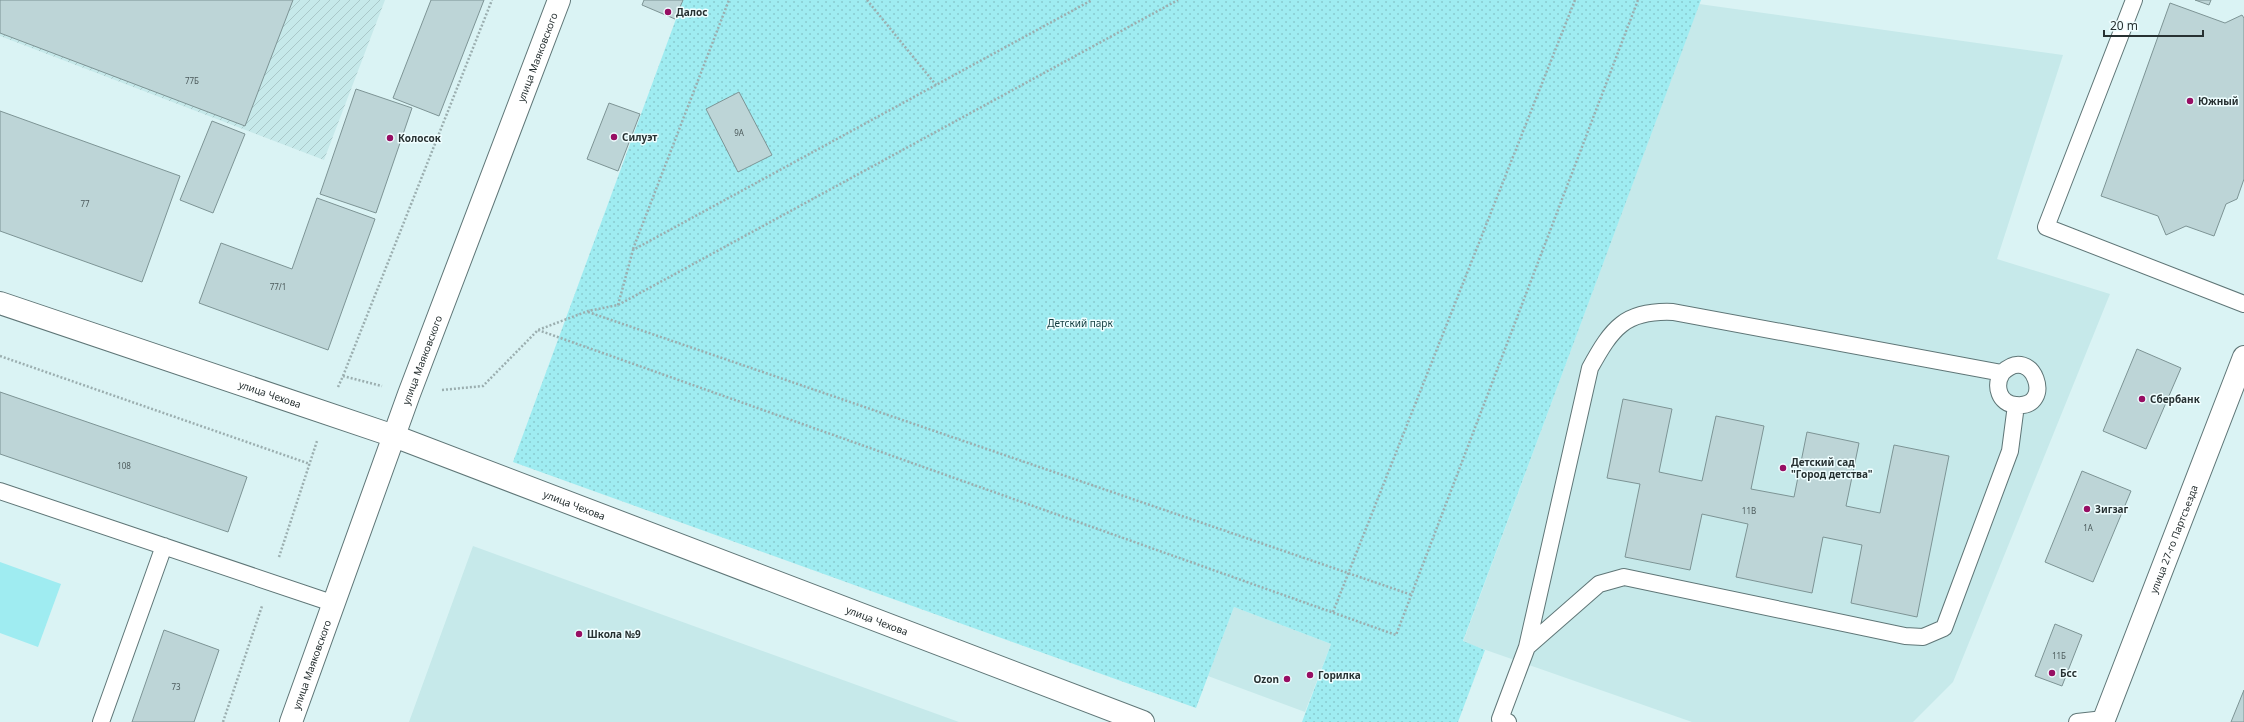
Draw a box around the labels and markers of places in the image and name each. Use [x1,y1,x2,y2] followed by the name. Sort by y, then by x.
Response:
[676,5,707,19] place label: Далос
[663,7,673,17] marker: Далос
[2198,94,2239,108] place label: Южный
[2185,96,2195,106] marker: Южный
[622,130,657,144] place label: Силуэт
[398,131,442,145] place label: Колосок
[609,132,619,142] marker: Силуэт
[385,133,395,143] marker: Колосок
[2150,392,2201,406] place label: Сбербанк
[2137,394,2147,404] marker: Сбербанк
[1791,455,1873,481] place label: Детский сад "Город детства"
[1778,463,1788,473] marker: Детский сад "Город детства"
[2095,502,2129,516] place label: Зигзаг
[2082,504,2092,514] marker: Зигзаг
[587,627,641,641] place label: Школа №9
[574,629,584,639] marker: Школа №9
[2060,666,2077,680] place label: Бсс
[1318,668,1361,682] place label: Горилка
[2047,668,2057,678] marker: Бсс
[1305,670,1315,680] marker: Горилка
[1253,672,1279,686] place label: Ozon
[1282,674,1292,684] marker: Ozon

